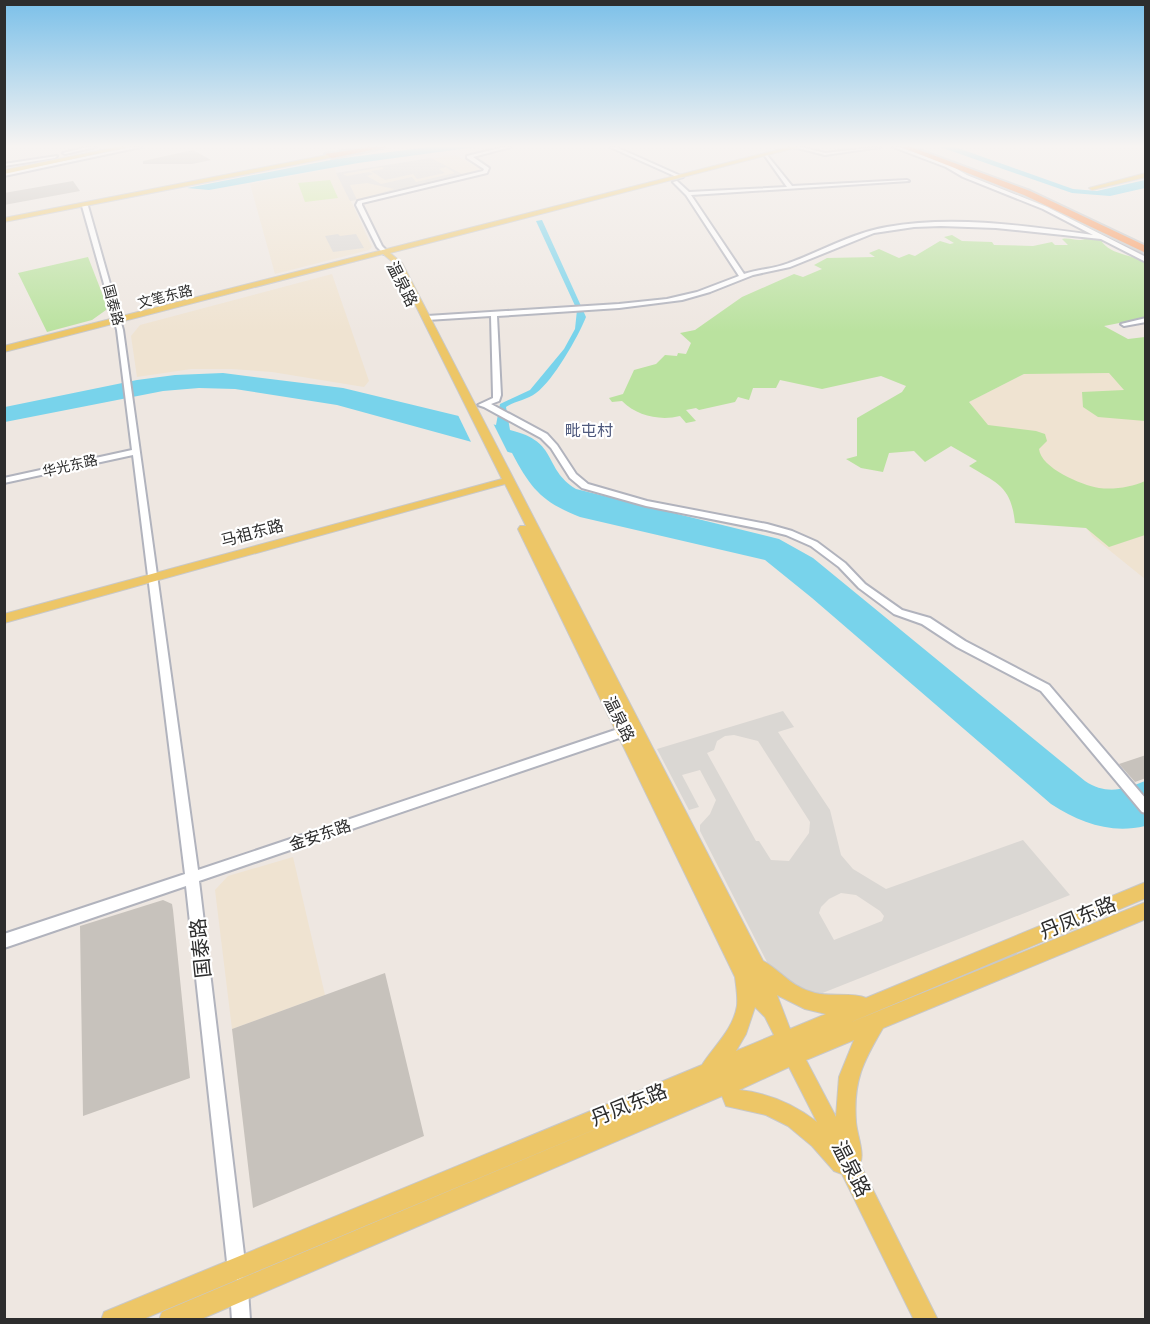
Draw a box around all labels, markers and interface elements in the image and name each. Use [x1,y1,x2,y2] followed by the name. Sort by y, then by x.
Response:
[383,258,421,310] street label: 温泉路
[136,282,194,312] street label: 文笔东路
[99,283,127,327] street label: 国泰路
[565,421,613,440] district label: 毗屯村
[41,451,99,481] street label: 华光东路
[219,516,285,550] street label: 马祖东路
[600,693,638,745] street label: 温泉路
[287,816,353,854] street label: 金安东路
[1037,892,1119,944] street label: 丹凤东路
[186,917,216,979] street label: 国泰路
[588,1079,670,1131] street label: 丹凤东路
[827,1137,875,1201] street label: 温泉路

